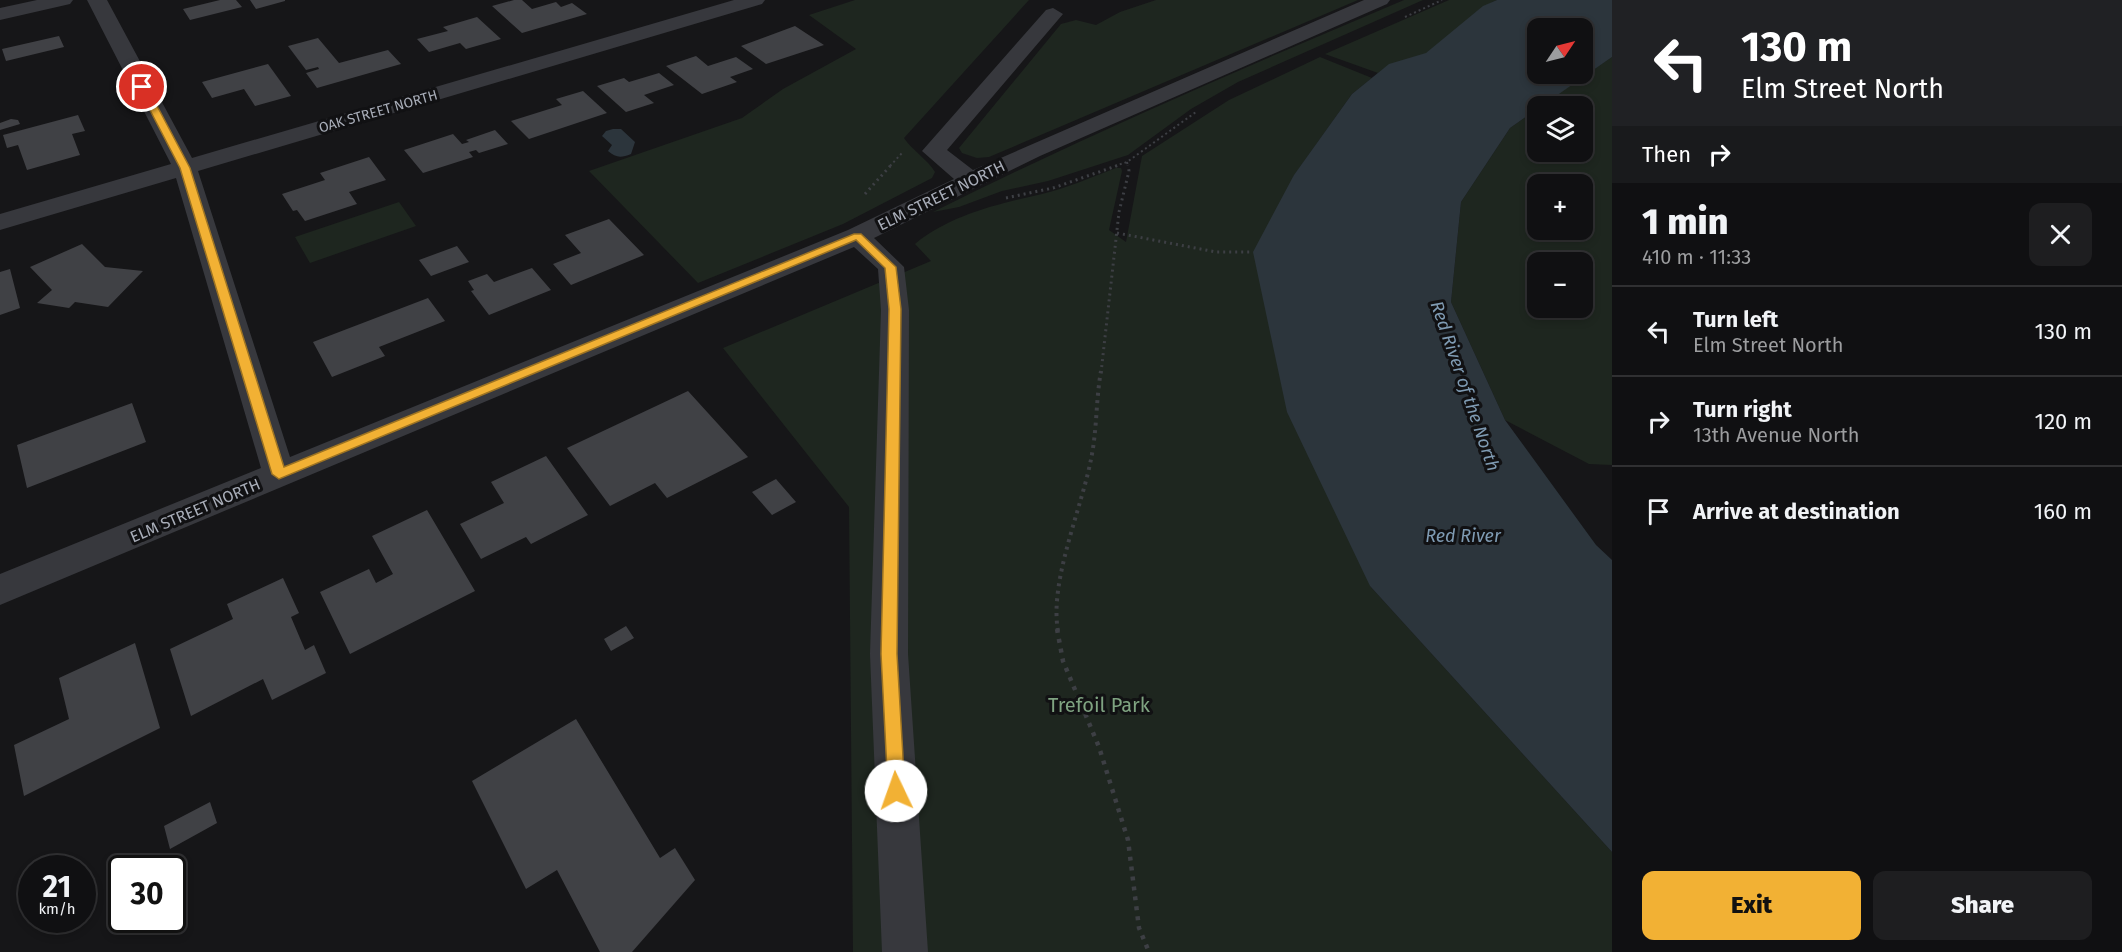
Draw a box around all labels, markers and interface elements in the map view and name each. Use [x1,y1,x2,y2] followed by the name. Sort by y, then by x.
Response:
[1527,18,1593,84] north arrow
[1527,18,1593,318] map controls
[1741,22,1852,72] text: 130 m
[1642,24,1720,102] icon: left
[116,61,167,112] pin
[125,70,158,103] icon: arrive
[1741,73,1944,105] text: Elm Street North
[317,86,439,137] street label: OAK STREET NORTH
[1527,96,1593,162] button: layers
[1703,138,1736,171] icon: right
[1642,141,1691,168] text: Then
[874,156,1008,235] street label: ELM STREET NORTH
[1527,174,1593,240] button: +
[1642,200,1728,244] text: 1 min
[2029,203,2092,266] button: close
[1642,245,1751,269] text: 410 m · 11:33
[1527,252,1593,318] button: −
[1426,298,1504,474] water label: Red River of the North
[1693,306,1778,333] text: Turn left
[1642,315,1675,348] icon: left
[2035,318,2092,345] text: 130 m
[1693,333,1843,357] text: Elm Street North
[1693,396,1792,423] text: Turn right
[1642,405,1675,438] icon: right
[2035,408,2092,435] text: 120 m
[1693,423,1860,447] text: 13th Avenue North
[127,474,263,546] street label: ELM STREET NORTH
[1642,495,1675,528] icon: arrive
[1693,498,1900,525] text: Arrive at destination
[2034,498,2092,525] text: 160 m
[1425,525,1502,547] water label: Red River
[1048,693,1151,717] park label: Trefoil Park
[864,759,928,823] position arrow
[108,855,186,933] speed limit sign: 30
[43,869,71,905] text: 21
[1642,871,1861,940] button: Exit
[1873,871,2092,940] button: Share
[38,900,76,918] text: km/h

